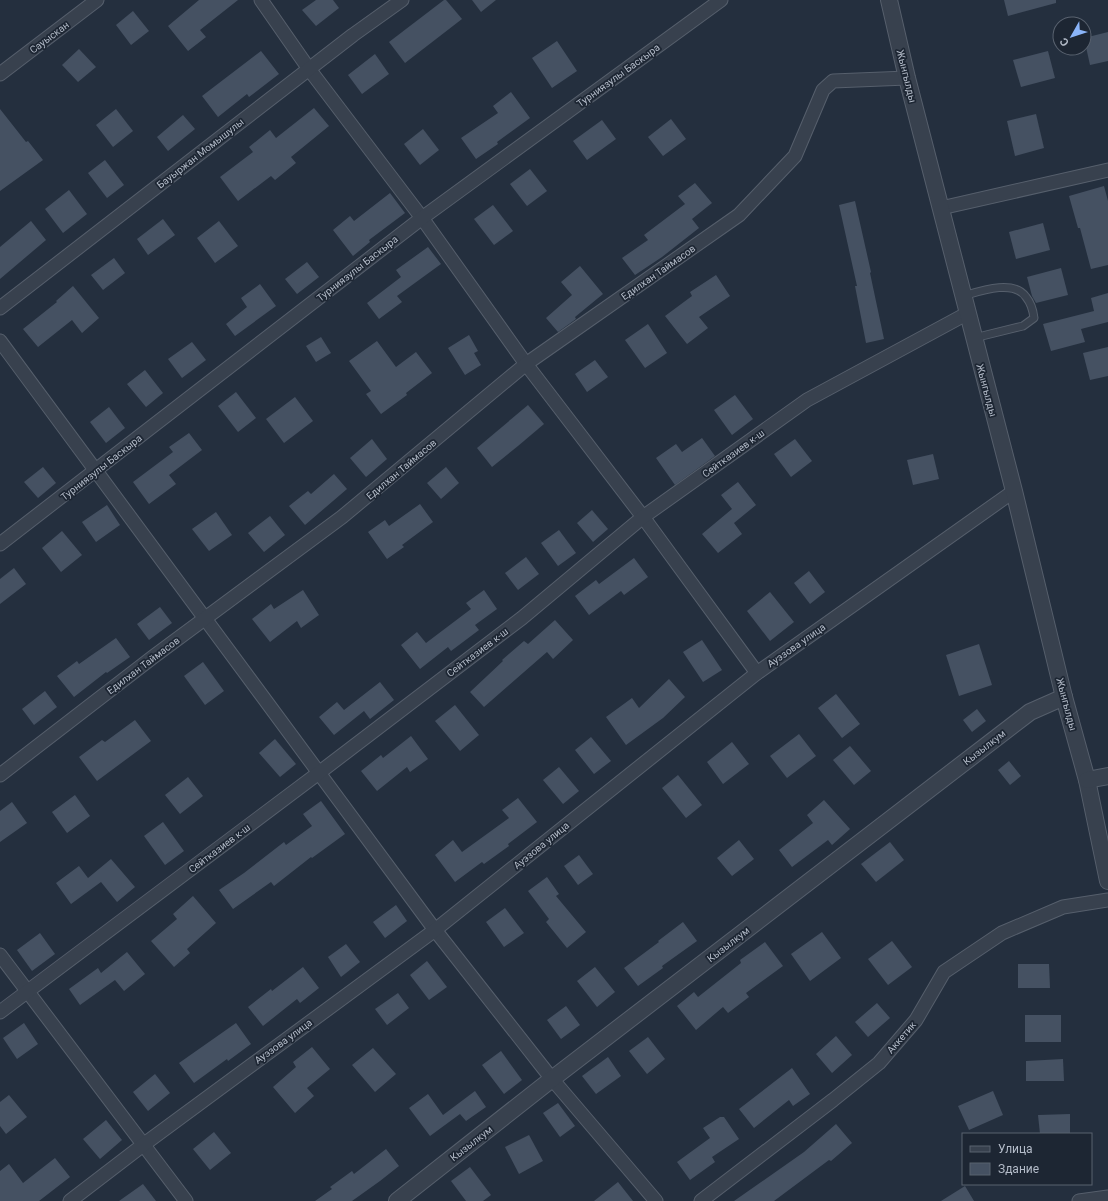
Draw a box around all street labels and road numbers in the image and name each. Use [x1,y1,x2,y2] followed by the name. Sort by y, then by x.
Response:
[28,19,71,56] street label: Сауыскан
[575,42,662,109] street label: Турниязулы Баскыра
[895,49,918,104] street label: Жынгылды
[155,116,246,191] street label: Бауыржан Момышулы
[315,233,400,303] street label: Турниязулы Баскыра
[619,243,698,302] street label: Едилхан Таймасов
[974,363,999,418] street label: Жынгылды
[700,427,766,480] street label: Сейтказиев к-ш
[59,432,144,502] street label: Турниязулы Баскыра
[364,437,439,502] street label: Едилхан Таймасов
[765,621,827,669] street label: Ауэзова улица
[444,626,510,679] street label: Сейтказиев к-ш
[105,634,182,696] street label: Едилхан Таймасов
[1054,677,1079,732] street label: Жынгылды
[961,728,1008,767] street label: Кызылкум
[511,820,571,871] street label: Ауэзова улица
[186,822,252,875] street label: Сейтказиев к-ш
[705,925,752,964] street label: Кызылкум
[252,1017,314,1066] street label: Ауэзова улица
[885,1019,919,1055] street label: Аккетик
[448,1124,495,1163] street label: Кызылкум

